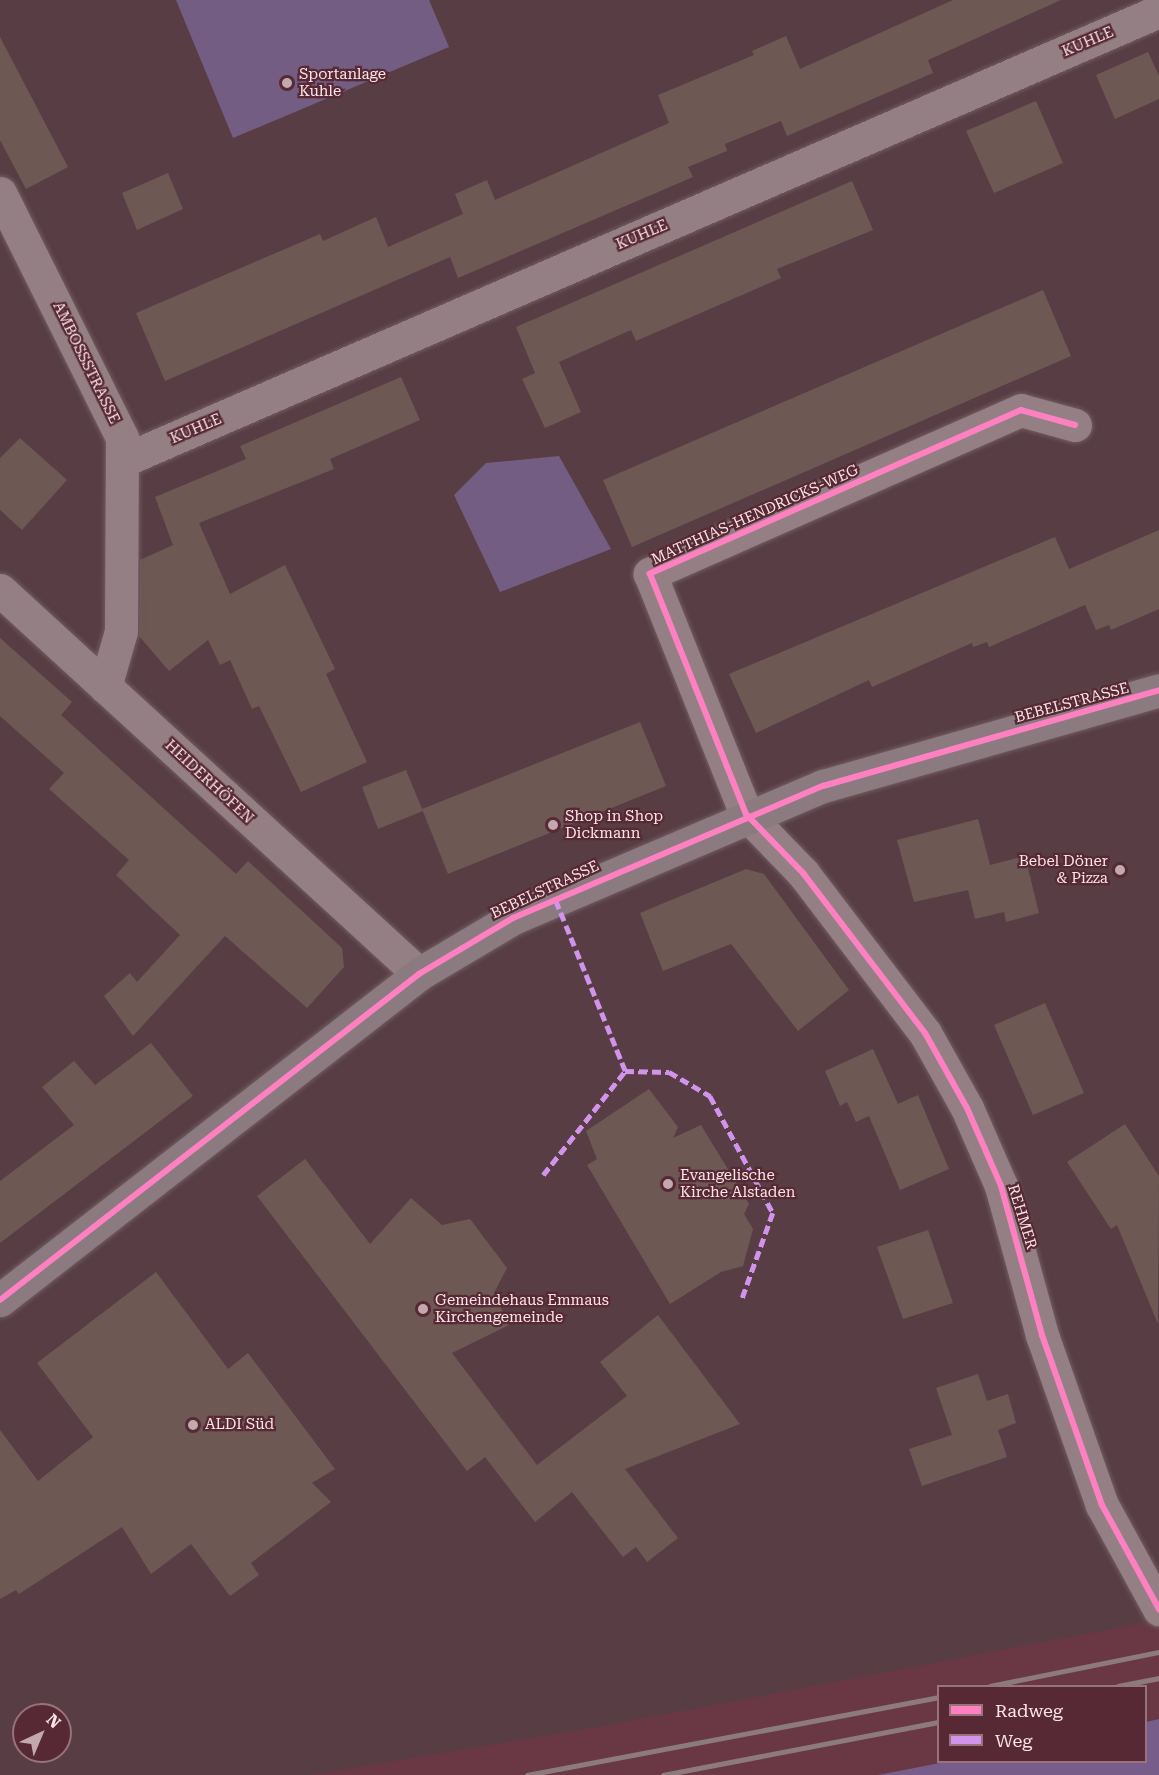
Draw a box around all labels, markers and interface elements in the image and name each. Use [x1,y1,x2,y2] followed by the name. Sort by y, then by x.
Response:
[1060,23,1116,61] street label: KUHLE
[299,65,386,100] place label: Sportanlage Kuhle
[280,76,294,90] marker: Sportanlage Kuhle
[614,216,670,254] street label: KUHLE
[49,299,123,427] street label: AMBOSSSTRASSE
[168,410,224,448] street label: KUHLE
[649,461,861,569] street label: MATTHIAS-HENDRICKS-WEG
[1013,679,1131,727] street label: BEBELSTRASSE
[161,736,257,828] street label: HEIDERHÖFEN
[565,807,663,842] place label: Shop in Shop Dickmann
[546,818,560,832] marker: Shop in Shop Dickmann
[1019,852,1108,887] place label: Bebel Döner & Pizza
[488,857,602,923] street label: BEBELSTRASSE
[1113,863,1127,877] marker: Bebel Döner & Pizza
[680,1166,795,1201] place label: Evangelische Kirche Alstaden
[661,1177,675,1191] marker: Evangelische Kirche Alstaden
[1004,1182,1040,1252] street label: REHMER
[435,1291,609,1326] place label: Gemeindehaus Emmaus Kirchengemeinde
[416,1302,430,1316] marker: Gemeindehaus Emmaus Kirchengemeinde
[205,1416,274,1434] place label: ALDI Süd
[186,1418,200,1432] marker: ALDI Süd
[937,1685,1147,1763] legend
[995,1700,1063,1721] text: Radweg
[12,1703,72,1763] north arrow
[42,1710,64,1732] text: N
[995,1730,1033,1751] text: Weg

